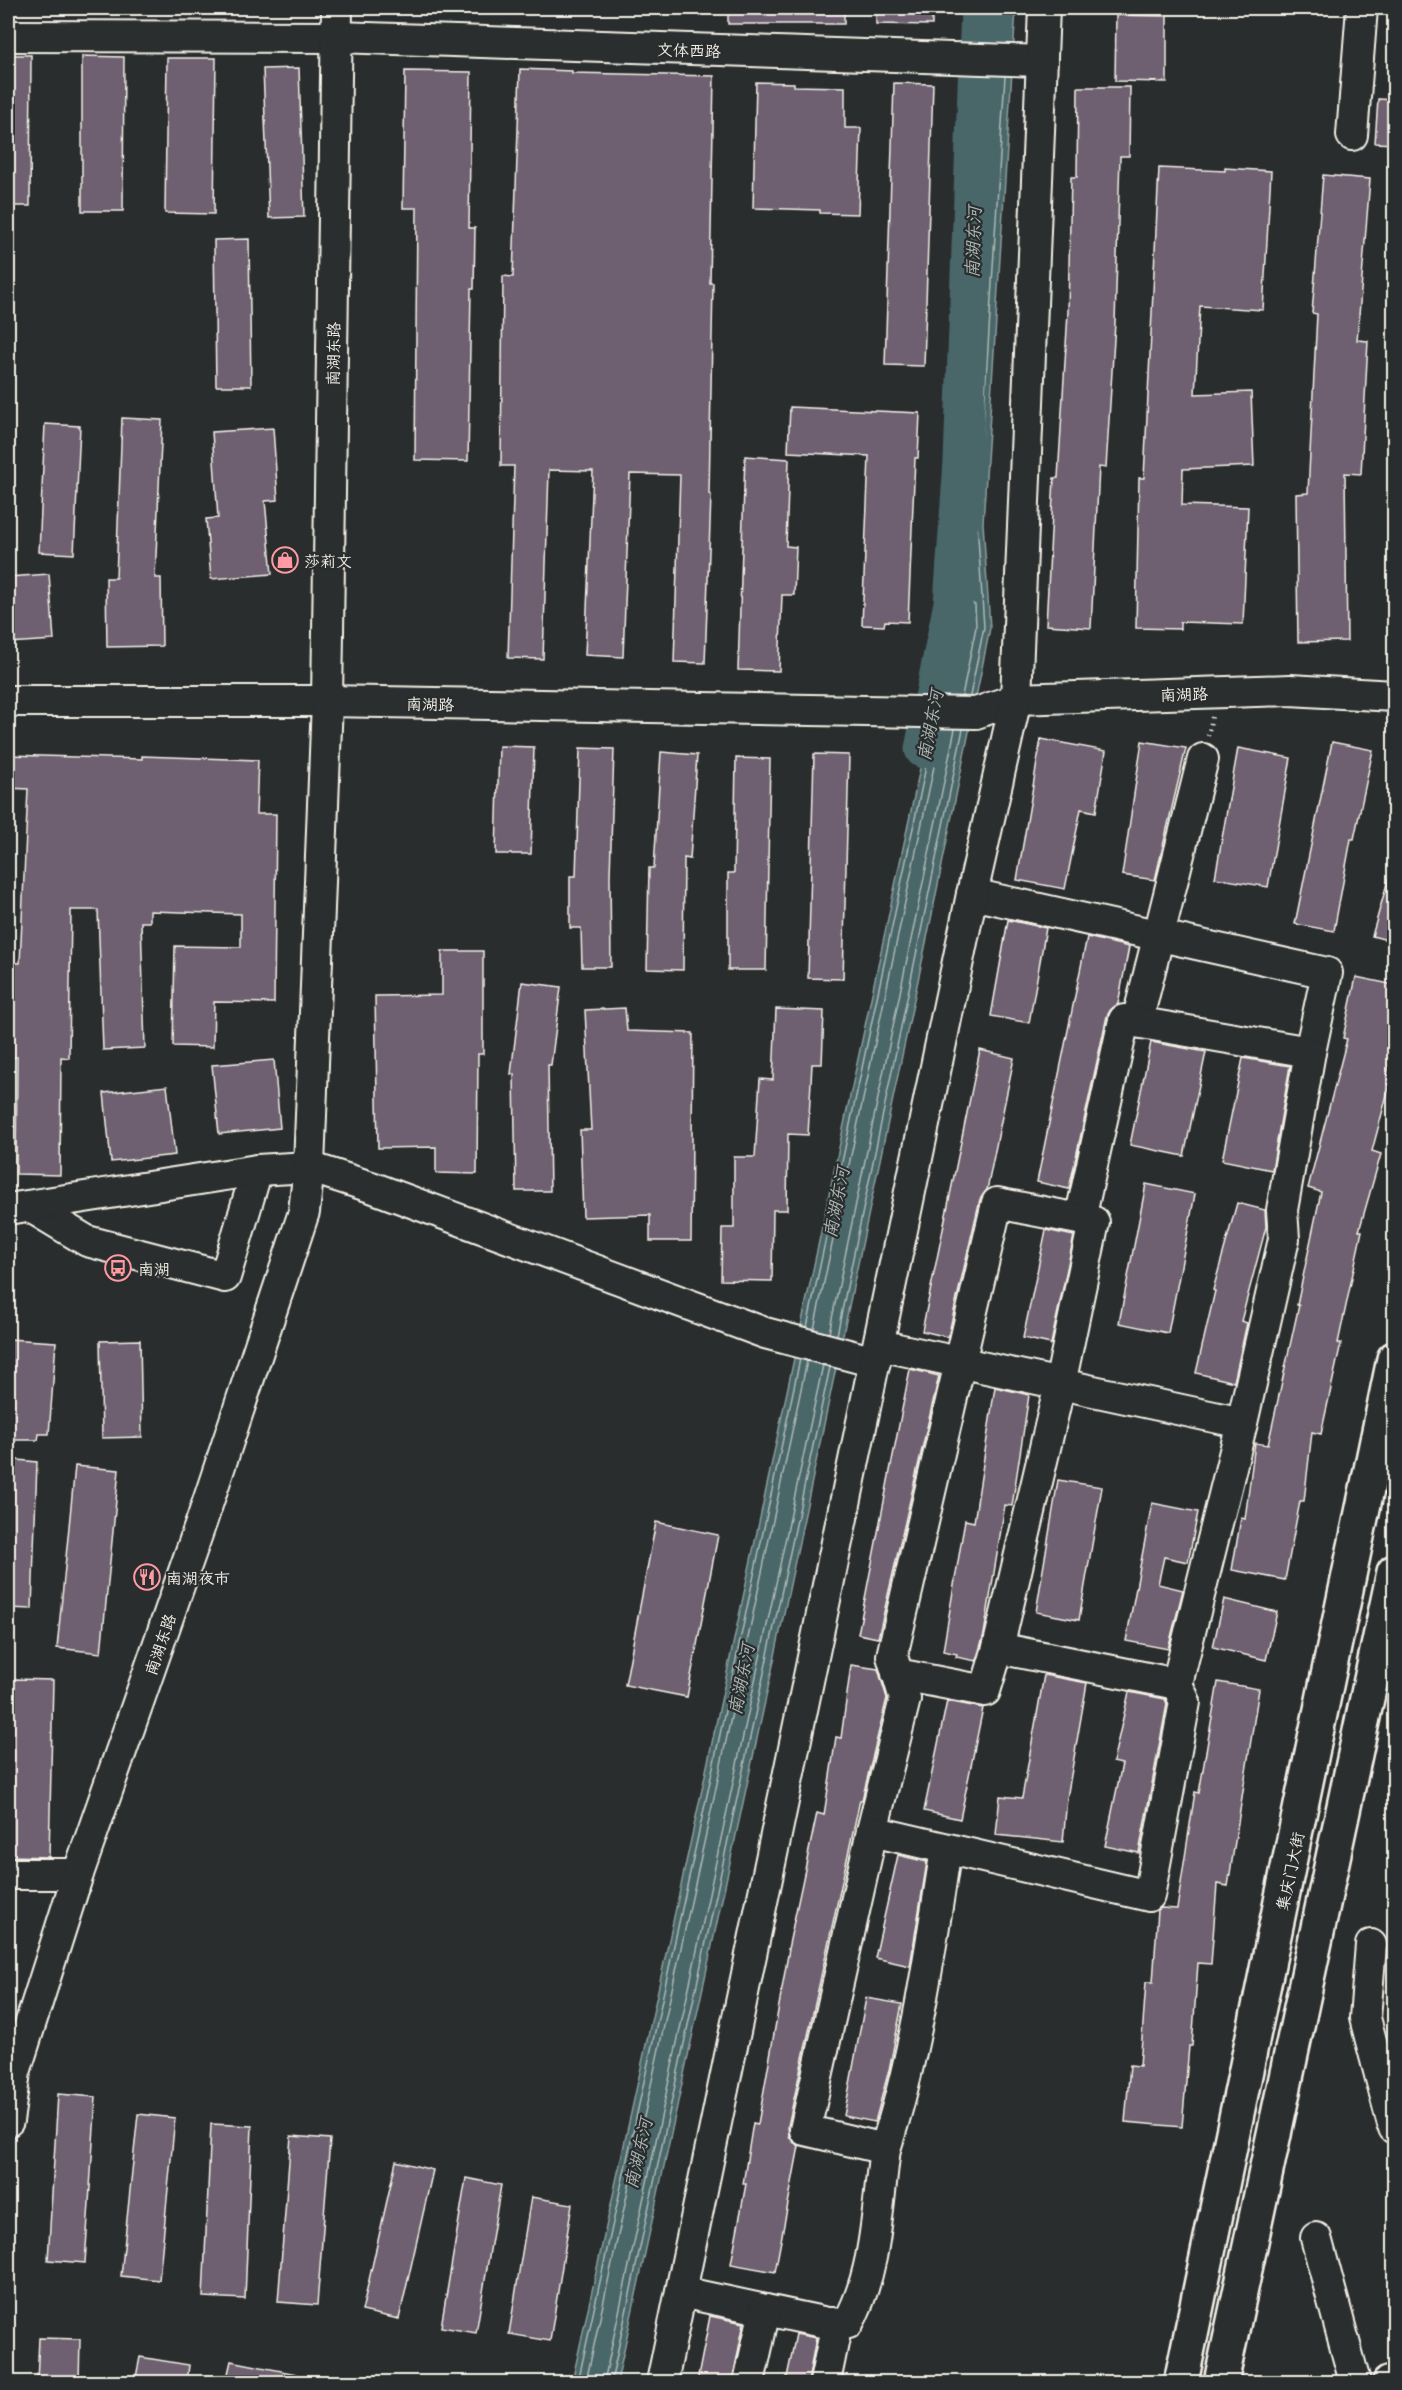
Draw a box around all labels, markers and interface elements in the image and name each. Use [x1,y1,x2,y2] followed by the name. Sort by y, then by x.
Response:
[657,36,721,62] street label: 文体西路
[957,203,987,278] water label: 南湖东河
[319,322,345,386] street label: 南湖东路
[270,545,300,575] shop icon: 莎莉文
[304,548,352,572] place label: 莎莉文
[1160,680,1208,706] street label: 南湖路
[909,684,950,763] water label: 南湖东河
[406,691,454,715] street label: 南湖路
[815,1161,856,1240] water label: 南湖东河
[103,1253,133,1283] bus stop icon: 南湖
[138,1256,170,1280] place label: 南湖
[132,1562,162,1592] restaurant icon: 南湖夜市
[166,1565,230,1589] place label: 南湖夜市
[137,1610,181,1678] street label: 南湖东路
[720,1638,761,1717] water label: 南湖东河
[1269,1829,1309,1913] street label: 集庆门大街
[616,2112,659,2191] water label: 南湖东河

